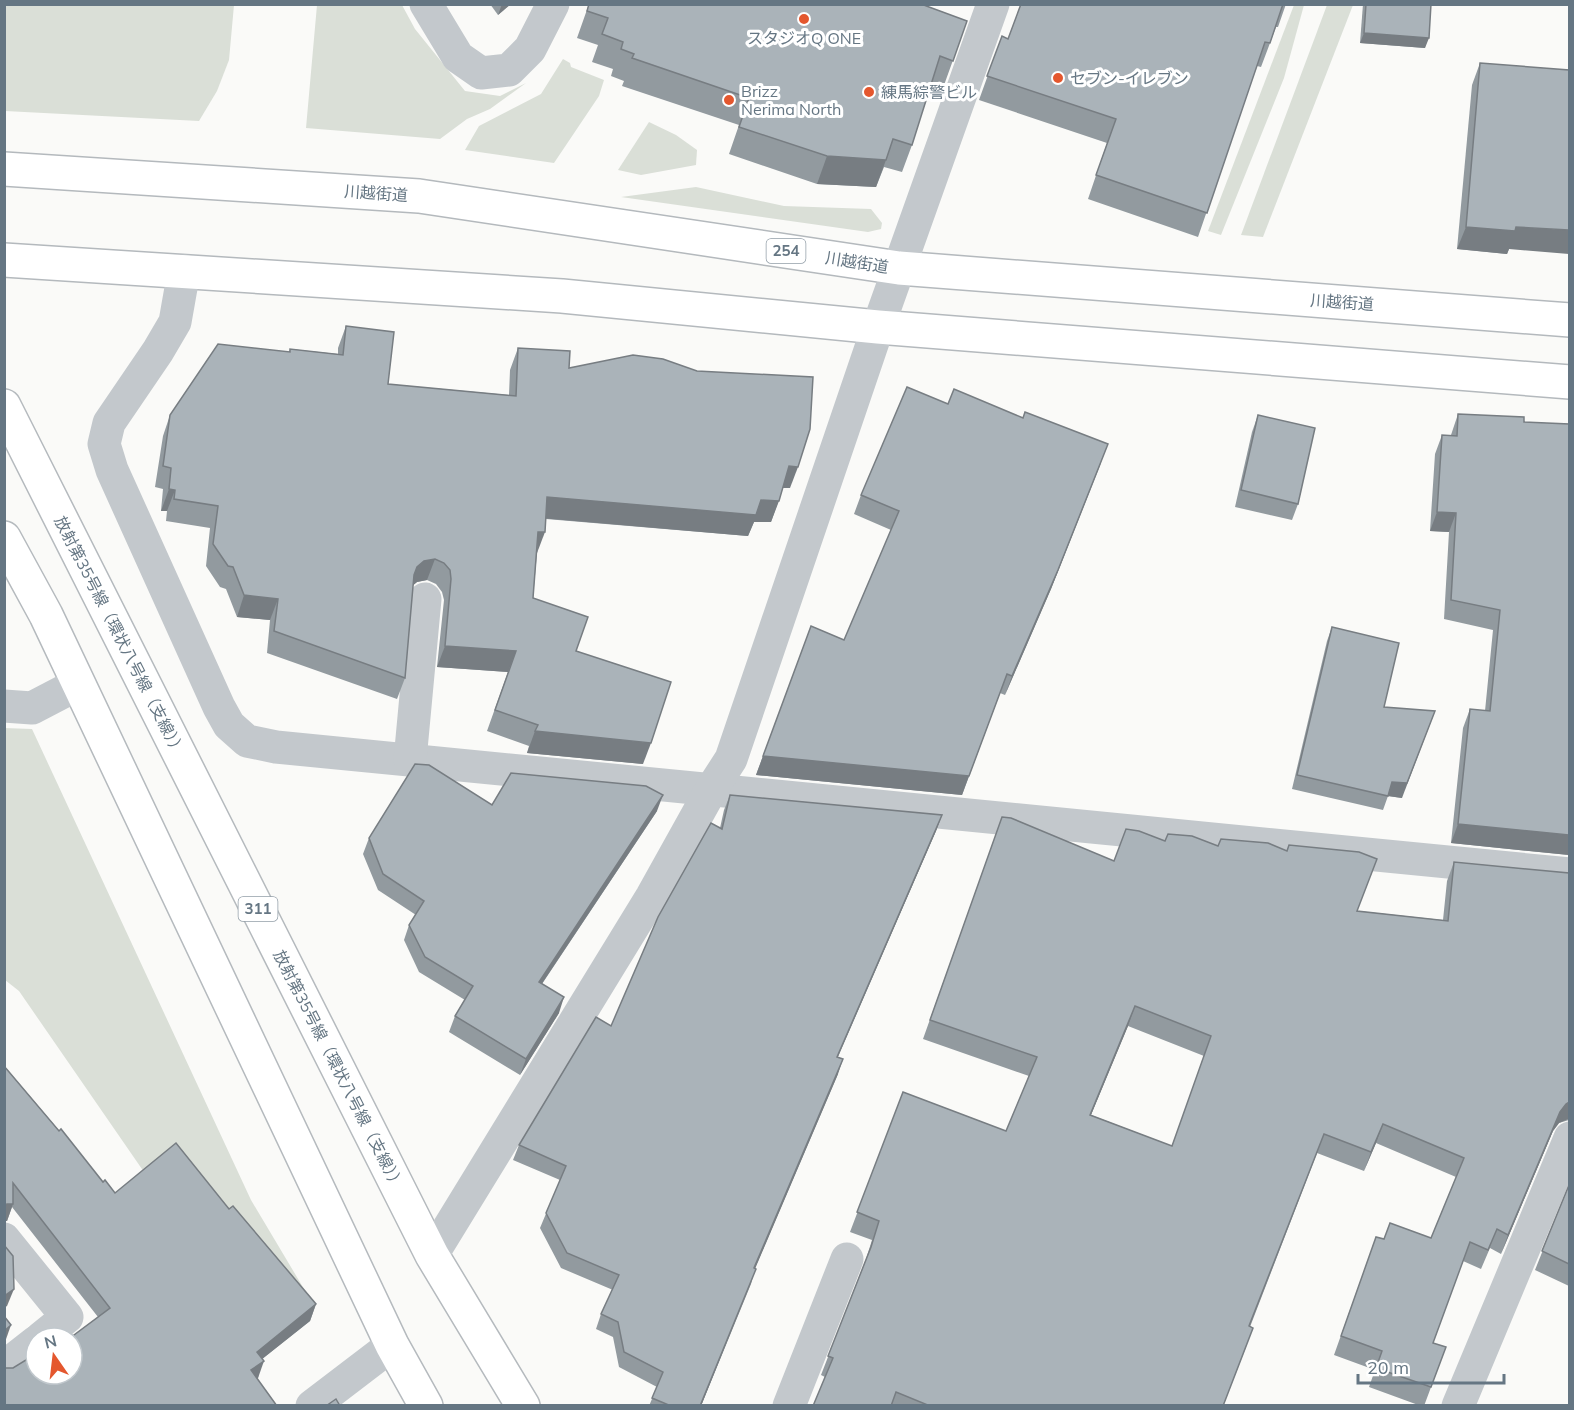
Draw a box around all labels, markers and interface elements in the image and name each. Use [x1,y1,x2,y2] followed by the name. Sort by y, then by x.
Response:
[797,12,811,26] marker: スタジオQ ONE
[747,28,861,48] place label: スタジオQ ONE
[1070,68,1189,88] place label: セブン-イレブン
[1051,71,1065,85] marker: セブン-イレブン
[741,81,841,119] place label: Brizz Nerima North
[881,82,977,102] place label: 練馬綜警ビル
[862,85,876,99] marker: 練馬綜警ビル
[722,93,736,107] marker: Brizz Nerima North
[343,181,409,205] street label: 川越街道
[766,239,806,263] road number: 254
[824,247,890,277] street label: 川越街道
[1309,290,1375,314] street label: 川越街道
[50,512,190,760] street label: 放射第35号線（環状八号線（支線））
[238,897,278,921] road number: 311
[269,946,409,1194] street label: 放射第35号線（環状八号線（支線））
[24,1326,84,1386] north arrow
[42,1330,59,1353] text: N
[1358,1347,1504,1385] scale bar
[1367,1356,1409,1379] text: 20 m

